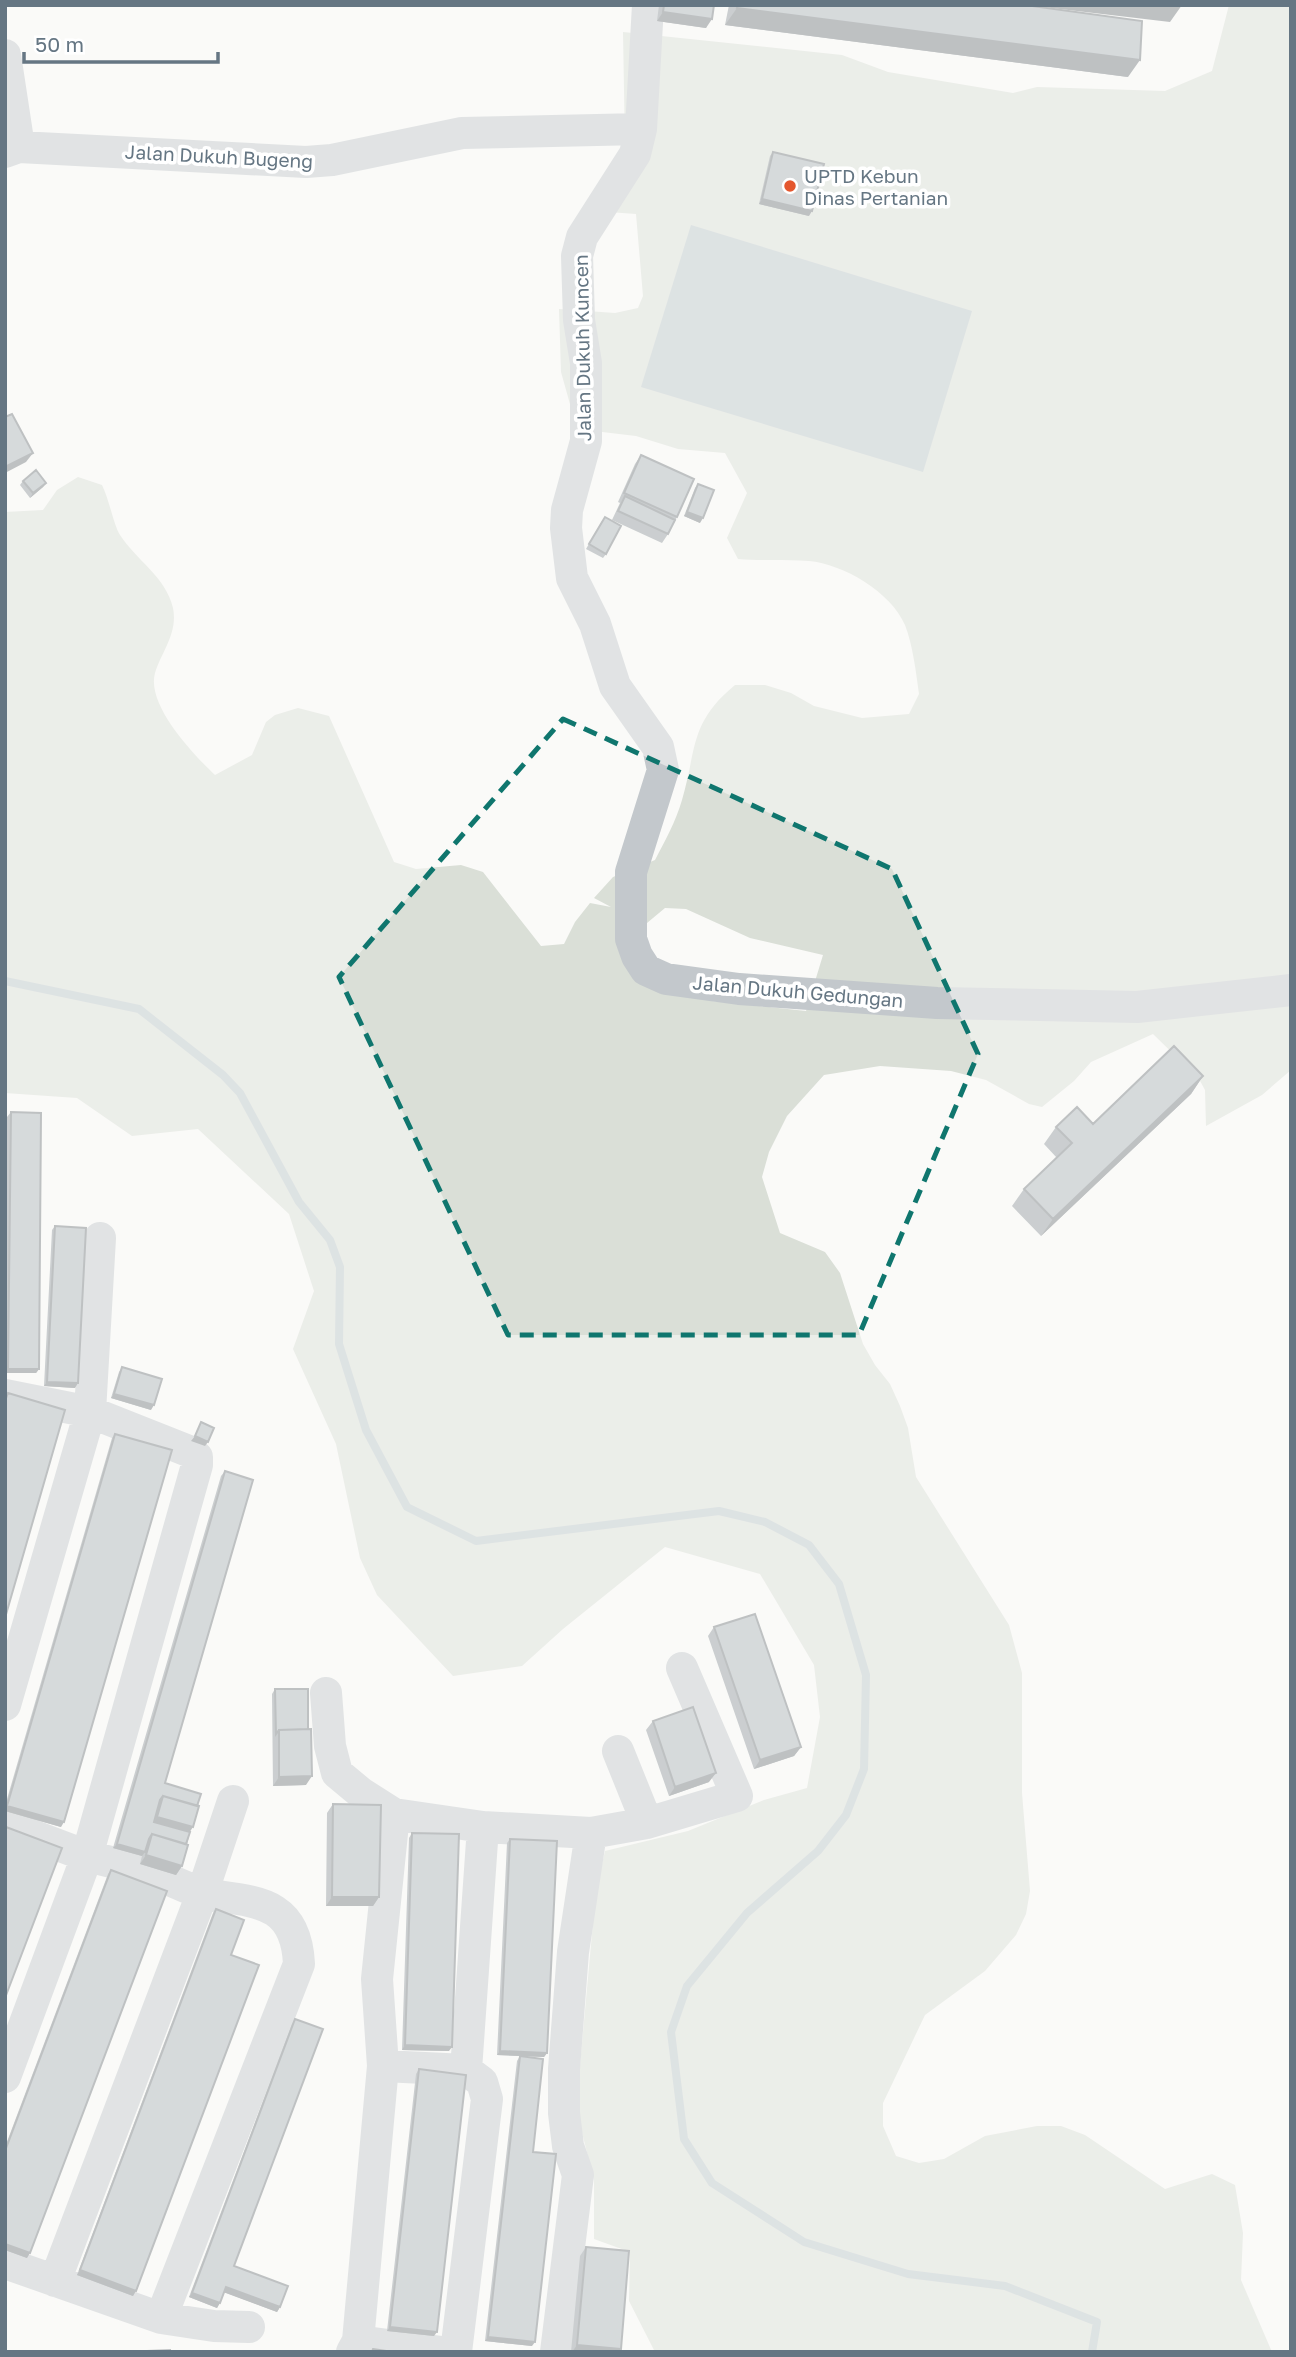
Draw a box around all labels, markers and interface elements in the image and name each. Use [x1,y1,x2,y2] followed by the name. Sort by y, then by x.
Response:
[24,21,219,65] scale bar
[35,31,84,57] text: 50 m
[124,140,314,172] street label: Jalan Dukuh Bugeng
[804,164,948,209] place label: UPTD Kebun Dinas Pertanian
[782,178,798,194] marker: UPTD Kebun Dinas Pertanian
[569,254,595,442] street label: Jalan Dukuh Kuncen
[692,970,904,1012] street label: Jalan Dukuh Gedungan

